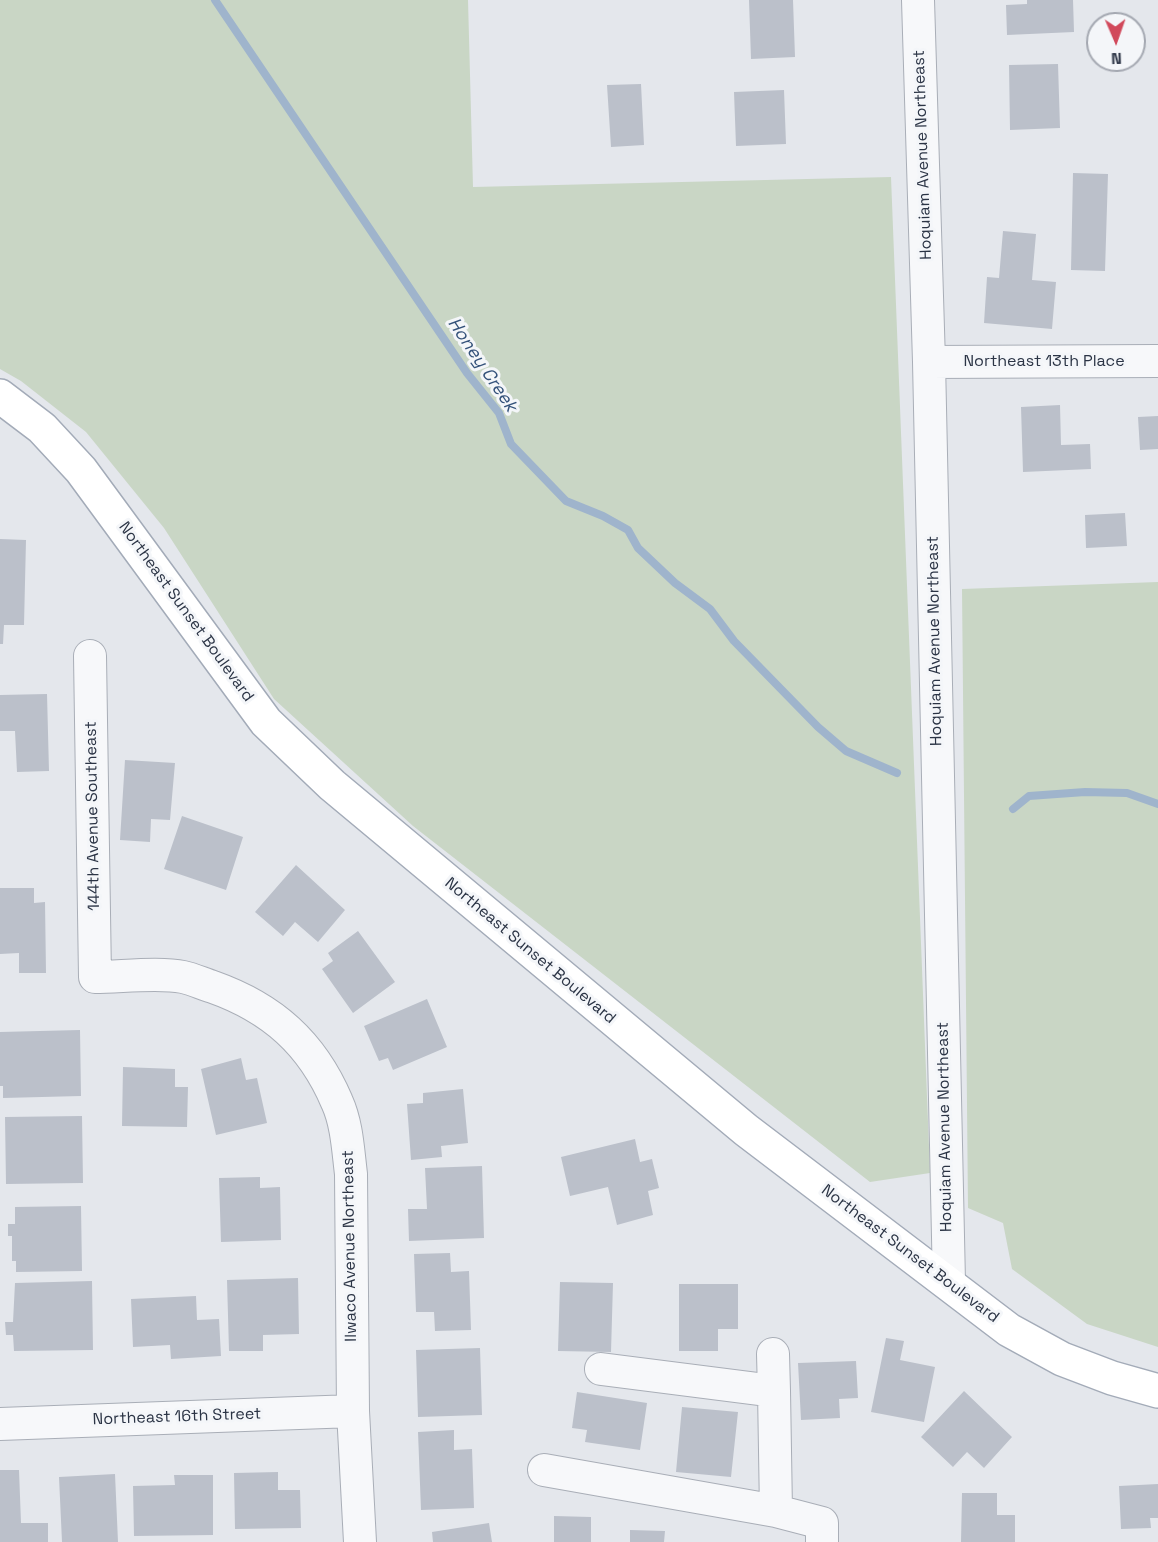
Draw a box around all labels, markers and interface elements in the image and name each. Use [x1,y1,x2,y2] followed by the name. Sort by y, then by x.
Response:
[1086,12,1146,72] north arrow
[1111,48,1122,69] text: N
[910,50,936,260] street label: Hoquiam Avenue Northeast
[442,314,522,416] water label: Honey Creek
[963,352,1125,372] street label: Northeast 13th Place
[114,518,258,706] street label: Northeast Sunset Boulevard
[924,536,946,746] street label: Hoquiam Avenue Northeast
[82,721,104,911] street label: 144th Avenue Southeast
[441,874,619,1028] street label: Northeast Sunset Boulevard
[934,1022,956,1232] street label: Hoquiam Avenue Northeast
[339,1150,361,1342] street label: Ilwaco Avenue Northeast
[817,1181,1003,1327] street label: Northeast Sunset Boulevard
[92,1404,262,1430] street label: Northeast 16th Street

